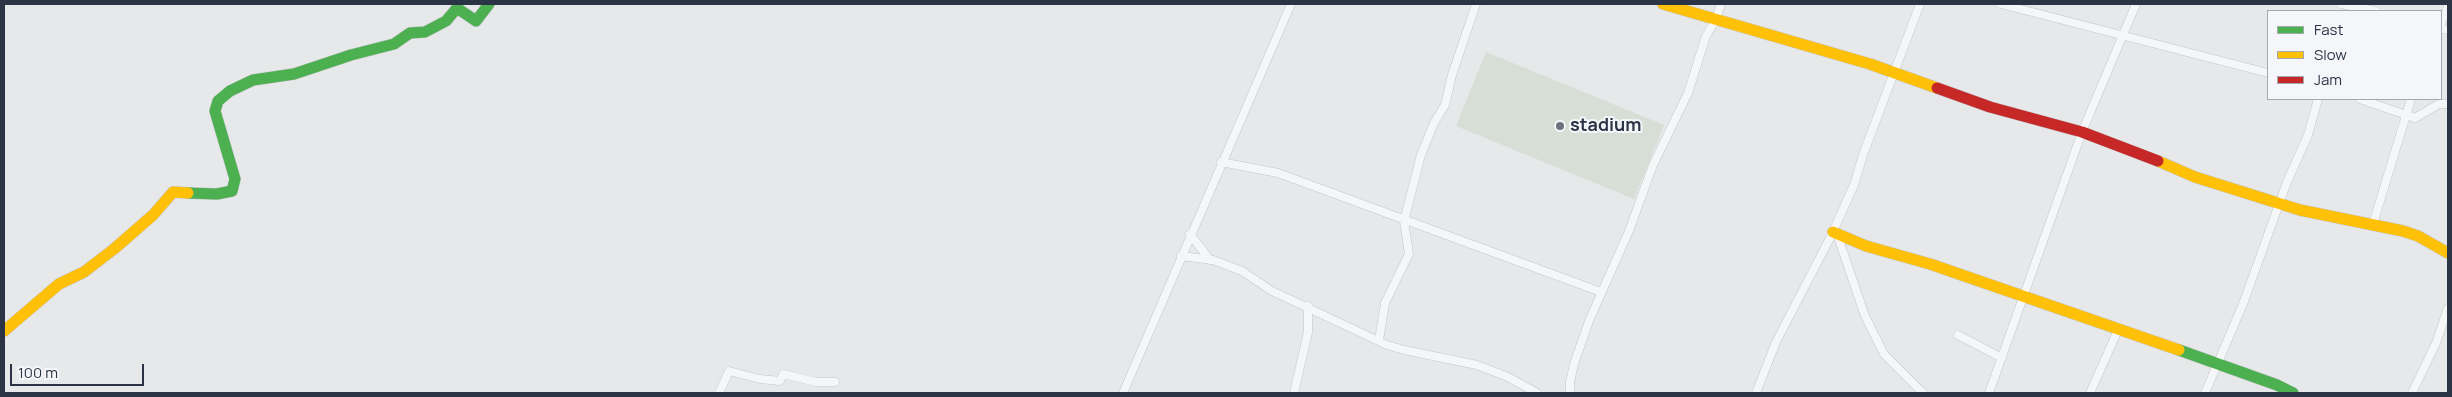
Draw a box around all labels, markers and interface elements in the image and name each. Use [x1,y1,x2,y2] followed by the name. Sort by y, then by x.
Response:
[2267,10,2442,100] legend
[2314,19,2343,40] text: Fast
[2314,44,2347,65] text: Slow
[2314,69,2342,90] text: Jam
[1570,115,1642,137] place label: stadium
[1554,120,1566,132] marker: stadium
[12,354,146,386] scale bar
[18,362,58,383] text: 100 m

